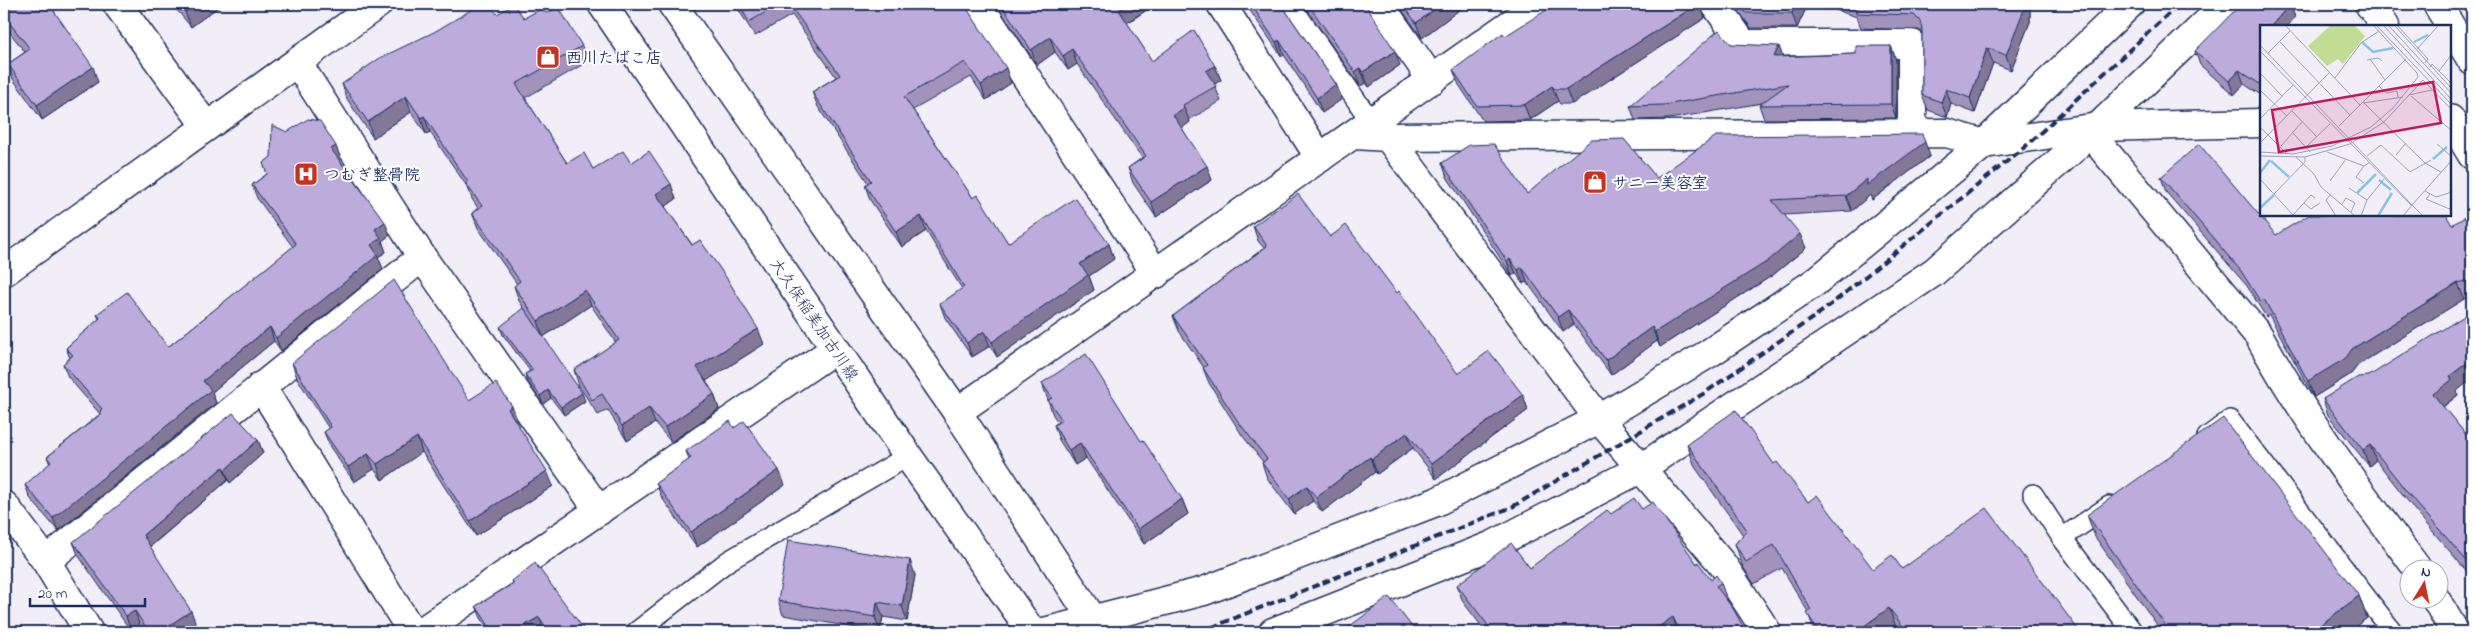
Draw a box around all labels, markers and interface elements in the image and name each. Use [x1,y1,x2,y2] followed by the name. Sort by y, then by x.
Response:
[2260,25,2451,216] inset map
[535,44,561,70] shop icon: 西川たばこ店
[566,47,662,71] place label: 西川たばこ店
[293,161,319,187] hospital icon: つむぎ整骨院
[324,164,420,188] place label: つむぎ整骨院
[1582,169,1608,195] shop icon: サニー美容室
[1612,172,1708,196] place label: サニー美容室
[763,254,864,387] street label: 大久保稲美加古川線
[2398,558,2448,608] north arrow
[2420,562,2432,584] text: N
[30,576,145,608] scale bar
[38,583,68,605] text: 20 m

